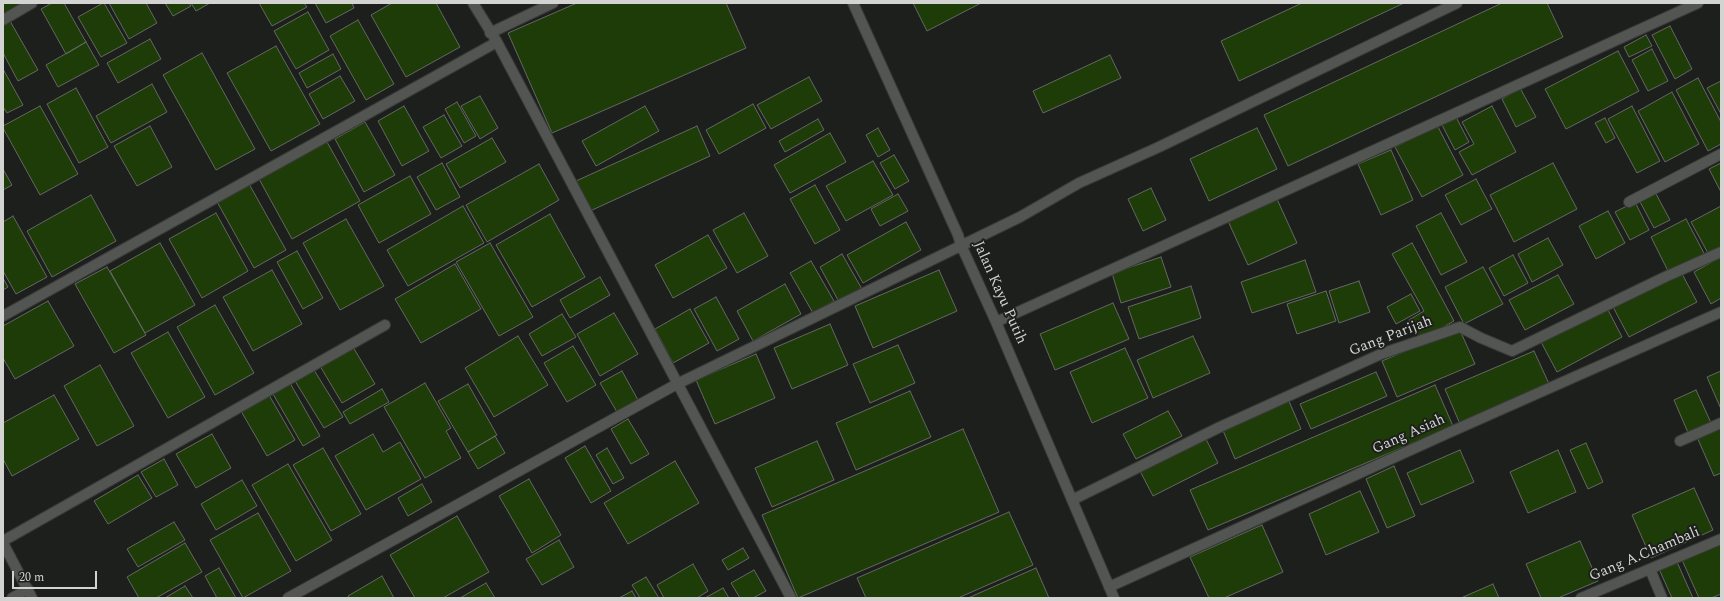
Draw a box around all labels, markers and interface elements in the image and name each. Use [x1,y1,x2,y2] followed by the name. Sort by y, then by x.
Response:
[968,239,1030,347] street label: Jalan Kayu Putih
[1347,313,1435,361] street label: Gang Parijah
[1370,411,1448,459] street label: Gang Asiah
[1587,524,1703,586] street label: Gang A.Chambali
[14,563,99,589] scale bar
[19,568,44,587] text: 20 m

